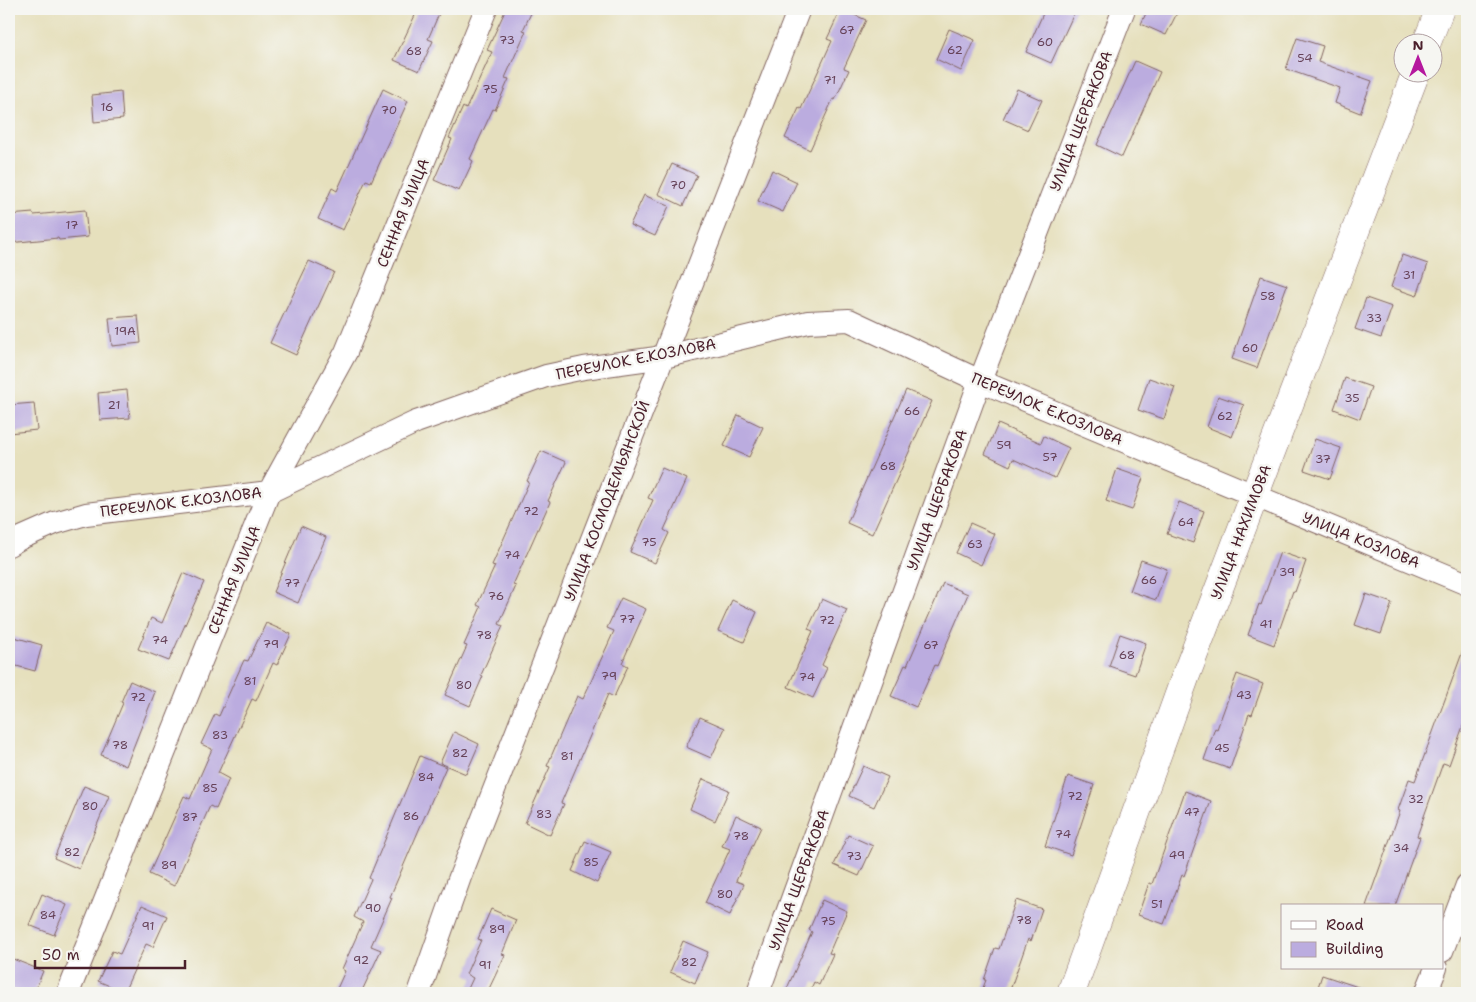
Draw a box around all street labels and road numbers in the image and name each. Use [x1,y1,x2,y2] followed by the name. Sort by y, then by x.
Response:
[1045,48,1117,194] street label: УЛИЦА ЩЕРБАКОВА
[372,155,434,270] street label: СЕННАЯ УЛИЦА
[554,334,718,384] street label: ПЕРЕУЛОК Е.КОЗЛОВА
[968,368,1126,450] street label: ПЕРЕУЛОК Е.КОЗЛОВА
[559,398,655,604] street label: УЛИЦА КОСМОДЕМЬЯНСКОЙ
[902,427,972,573] street label: УЛИЦА ЩЕРБАКОВА
[1206,462,1276,602] street label: УЛИЦА НАХИМОВА
[99,482,263,522] street label: ПЕРЕУЛОК Е.КОЗЛОВА
[1299,507,1423,573] street label: УЛИЦА КОЗЛОВА
[203,522,265,637] street label: СЕННАЯ УЛИЦА
[764,807,834,953] street label: УЛИЦА ЩЕРБАКОВА

